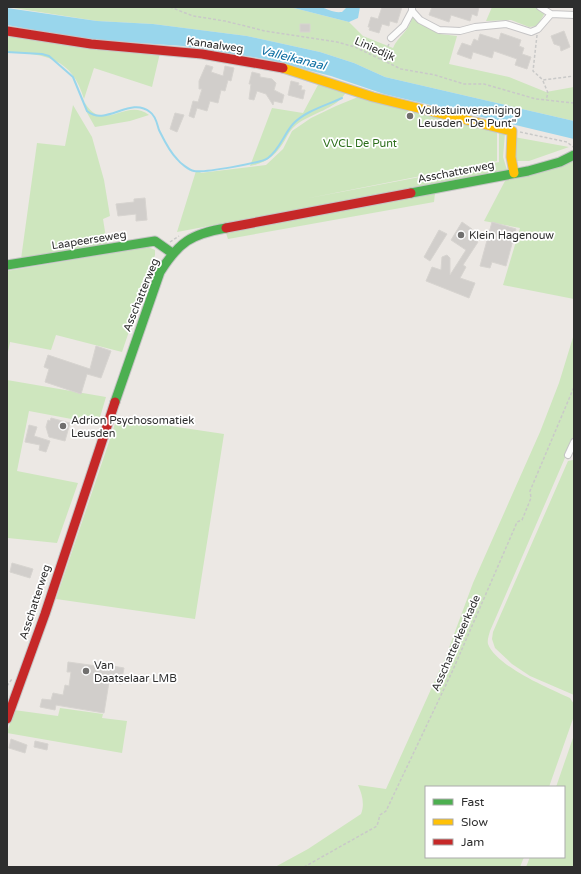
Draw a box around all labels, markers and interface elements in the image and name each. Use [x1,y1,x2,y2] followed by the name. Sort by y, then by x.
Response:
[353,34,397,64] street label: Liniedijk
[186,35,244,55] street label: Kanaalweg
[259,43,329,73] water label: Valleikanaal
[418,104,521,130] place label: Volkstuinvereniging Leusden "De Punt"
[405,111,415,121] marker: Volkstuinvereniging Leusden "De Punt"
[323,137,397,150] park label: VVCL De Punt
[416,158,496,186] street label: Asschatterweg
[51,228,127,252] street label: Laapeerseweg
[469,229,554,242] place label: Klein Hagenouw
[456,230,466,240] marker: Klein Hagenouw
[120,256,162,334] street label: Asschatterweg
[71,414,194,440] place label: Adrion Psychosomatiek Leusden
[58,421,68,431] marker: Adrion Psychosomatiek Leusden
[17,563,53,641] street label: Asschatterweg
[429,593,483,693] street label: Asschatterkeerkade
[94,659,177,685] place label: Van Daatselaar LMB
[81,666,91,676] marker: Van Daatselaar LMB
[425,786,565,858] legend
[461,795,485,809] text: Fast
[461,815,488,829] text: Slow
[461,835,484,849] text: Jam

